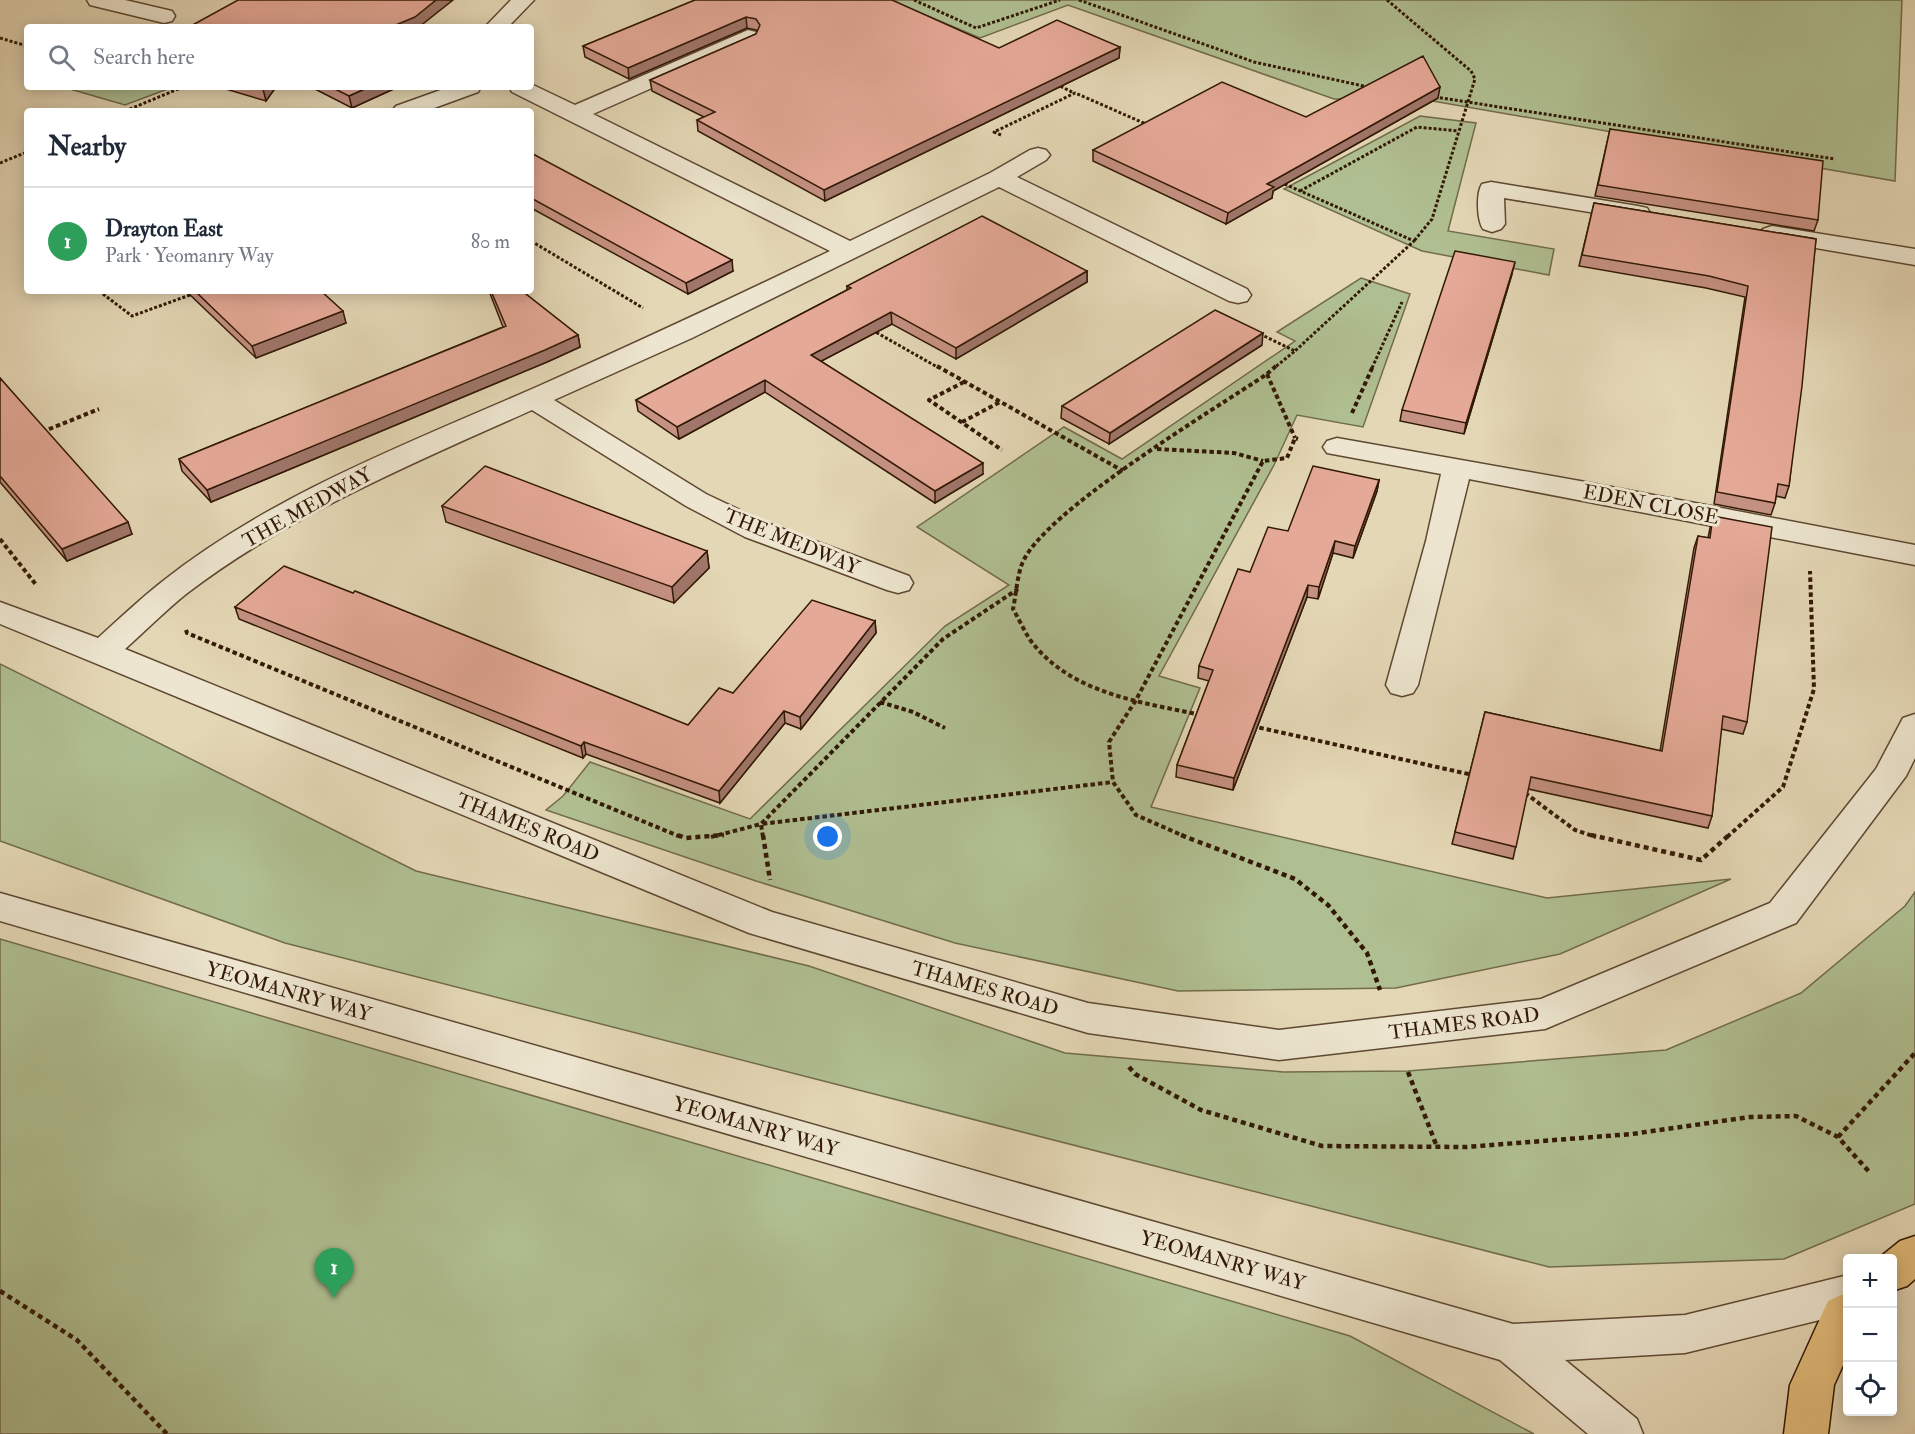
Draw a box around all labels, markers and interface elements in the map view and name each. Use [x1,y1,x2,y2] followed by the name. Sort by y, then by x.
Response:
[24,24,534,90] search box
[45,41,78,74] icon: search
[93,43,195,71] text: Search here
[48,131,126,163] text: Nearby
[105,215,223,243] text: Drayton East
[64,229,71,254] text: 1
[471,229,510,254] text: 80 m
[105,243,274,268] text: Park · Yeomanry Way
[238,461,378,553] street label: THE MEDWAY
[1581,479,1721,530] street label: EDEN CLOSE
[720,503,865,581] street label: THE MEDWAY
[453,787,603,868] street label: THAMES ROAD
[813,822,842,851] your location
[203,956,376,1027] street label: YEOMANRY WAY
[908,956,1061,1021] street label: THAMES ROAD
[1387,1002,1541,1045] street label: THAMES ROAD
[670,1091,843,1162] street label: YEOMANRY WAY
[1137,1225,1310,1296] street label: YEOMANRY WAY
[314,1248,354,1298] pin: 1
[1843,1254,1897,1416] map controls
[1843,1254,1897,1308] button: +
[1843,1308,1897,1362] button: −
[1843,1362,1897,1416] button: locate

